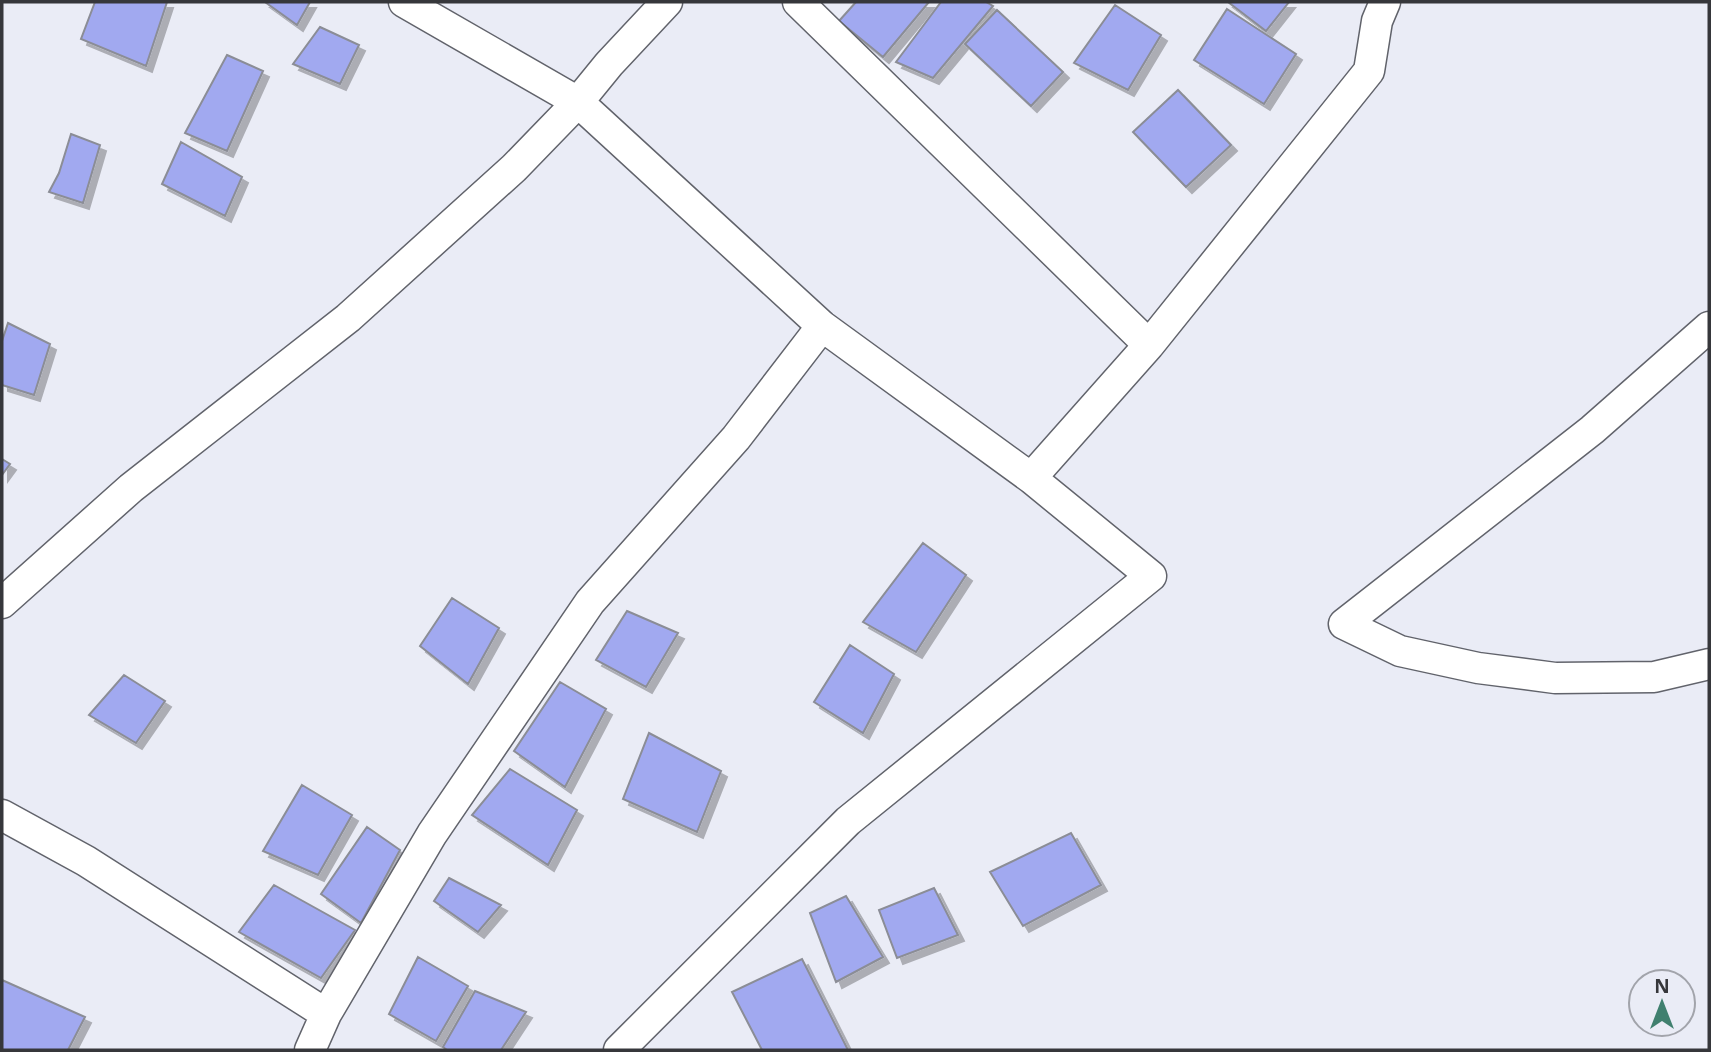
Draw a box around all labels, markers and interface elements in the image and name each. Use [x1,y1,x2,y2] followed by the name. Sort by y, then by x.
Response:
[1627,968,1697,1038] north arrow
[1654,973,1670,999] text: N

